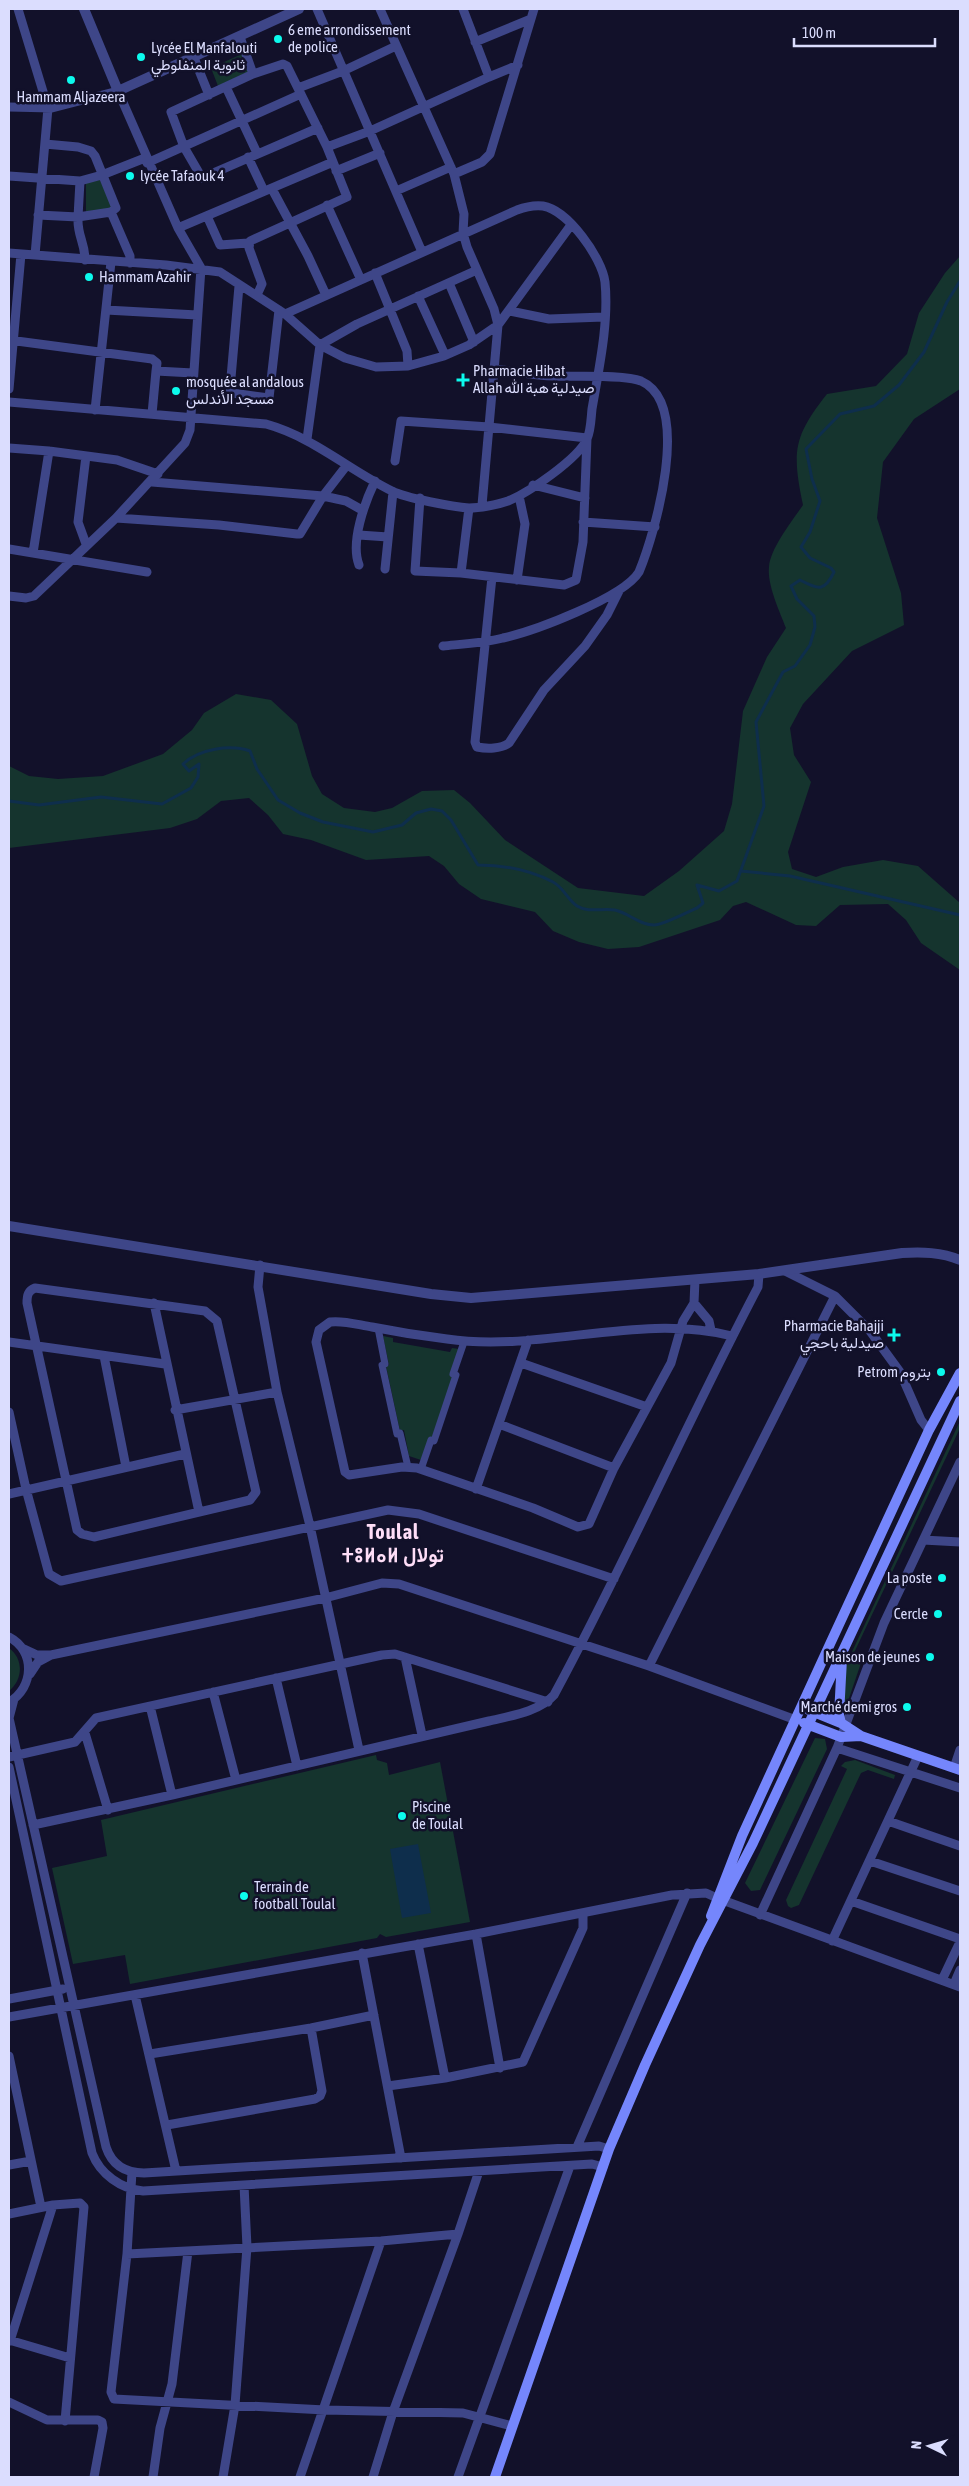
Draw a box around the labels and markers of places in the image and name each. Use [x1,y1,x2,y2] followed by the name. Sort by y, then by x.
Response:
[288,21,411,55] place label: 6 eme arrondissement de police
[272,33,284,45] marker: 6 eme arrondissement de police
[151,39,257,78] place label: Lycée El Manfalouti ثانوية المنفلوطي
[135,51,147,63] marker: Lycée El Manfalouti ثانوية المنفلوطي
[65,74,77,86] marker: Hammam Aljazeera
[17,88,125,105] place label: Hammam Aljazeera
[140,167,225,184] place label: lycée Tafaouk 4
[124,170,136,182] marker: lycée Tafaouk 4
[99,268,192,285] place label: Hammam Azahir
[83,271,95,283] marker: Hammam Azahir
[473,362,595,397] place label: Pharmacie Hibat Allah صيدلية هبة الله
[186,373,304,409] place label: mosquée al andalous مسجد الأندلس
[457,374,469,386] marker: Pharmacie Hibat Allah صيدلية هبة الله
[170,385,182,397] marker: mosquée al andalous مسجد الأندلس
[784,1317,884,1356] place label: Pharmacie Bahajji صيدلية باحجي
[888,1329,900,1341] marker: Pharmacie Bahajji صيدلية باحجي
[857,1363,931,1382] place label: Petrom بتروم
[935,1366,947,1378] marker: Petrom بتروم
[887,1569,932,1586] place label: La poste
[936,1572,948,1584] marker: La poste
[894,1605,928,1622] place label: Cercle
[932,1608,944,1620] marker: Cercle
[825,1648,920,1665] place label: Maison de jeunes
[924,1651,936,1663] marker: Maison de jeunes
[800,1698,897,1715] place label: Marché demi gros
[901,1701,913,1713] marker: Marché demi gros
[412,1798,463,1832] place label: Piscine de Toulal
[396,1810,408,1822] marker: Piscine de Toulal
[254,1878,336,1912] place label: Terrain de football Toulal
[238,1890,250,1902] marker: Terrain de football Toulal

